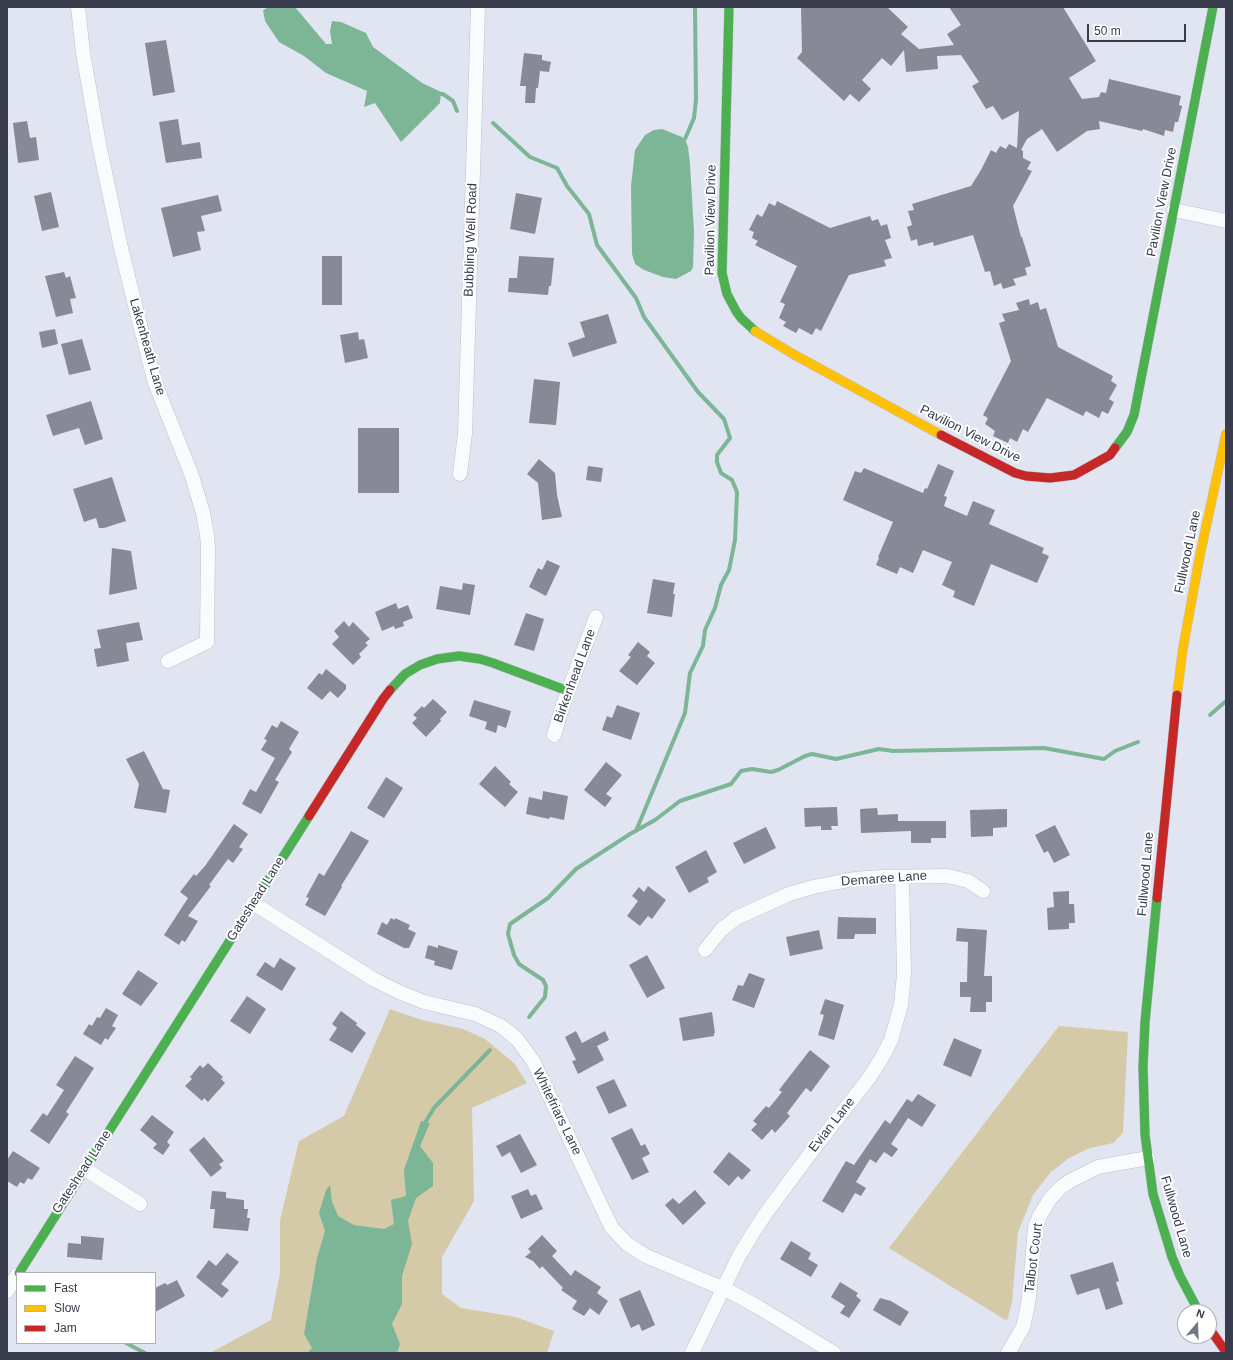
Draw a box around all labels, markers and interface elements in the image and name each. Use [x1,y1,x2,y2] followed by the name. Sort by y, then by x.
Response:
[1089,16,1188,42] scale bar
[1094,24,1121,38] text: 50 m
[1144,146,1180,258] street label: Pavilion View Drive
[702,164,720,276] street label: Pavilion View Drive
[461,183,481,297] street label: Bubbling Well Road
[126,297,168,397] street label: Lakenheath Lane
[917,402,1023,466] street label: Pavilion View Drive
[1172,509,1204,595] street label: Fullwood Lane
[551,627,599,725] street label: Birkenhead Lane
[1135,831,1157,917] street label: Fullwood Lane
[224,854,288,944] street label: Gateshead Lane
[841,868,927,890] street label: Demaree Lane
[529,1066,585,1158] street label: Whitefriars Lane
[806,1095,858,1155] street label: Evian Lane
[49,1127,115,1217] street label: Gateshead Lane
[1157,1174,1195,1260] street label: Fullwood Lane
[1022,1222,1046,1294] street label: Talbot Court
[16,1272,156,1344] legend
[54,1281,77,1295] text: Fast
[54,1301,80,1315] text: Slow
[1177,1304,1217,1344] north arrow
[1195,1307,1206,1321] text: N
[54,1321,77,1335] text: Jam

